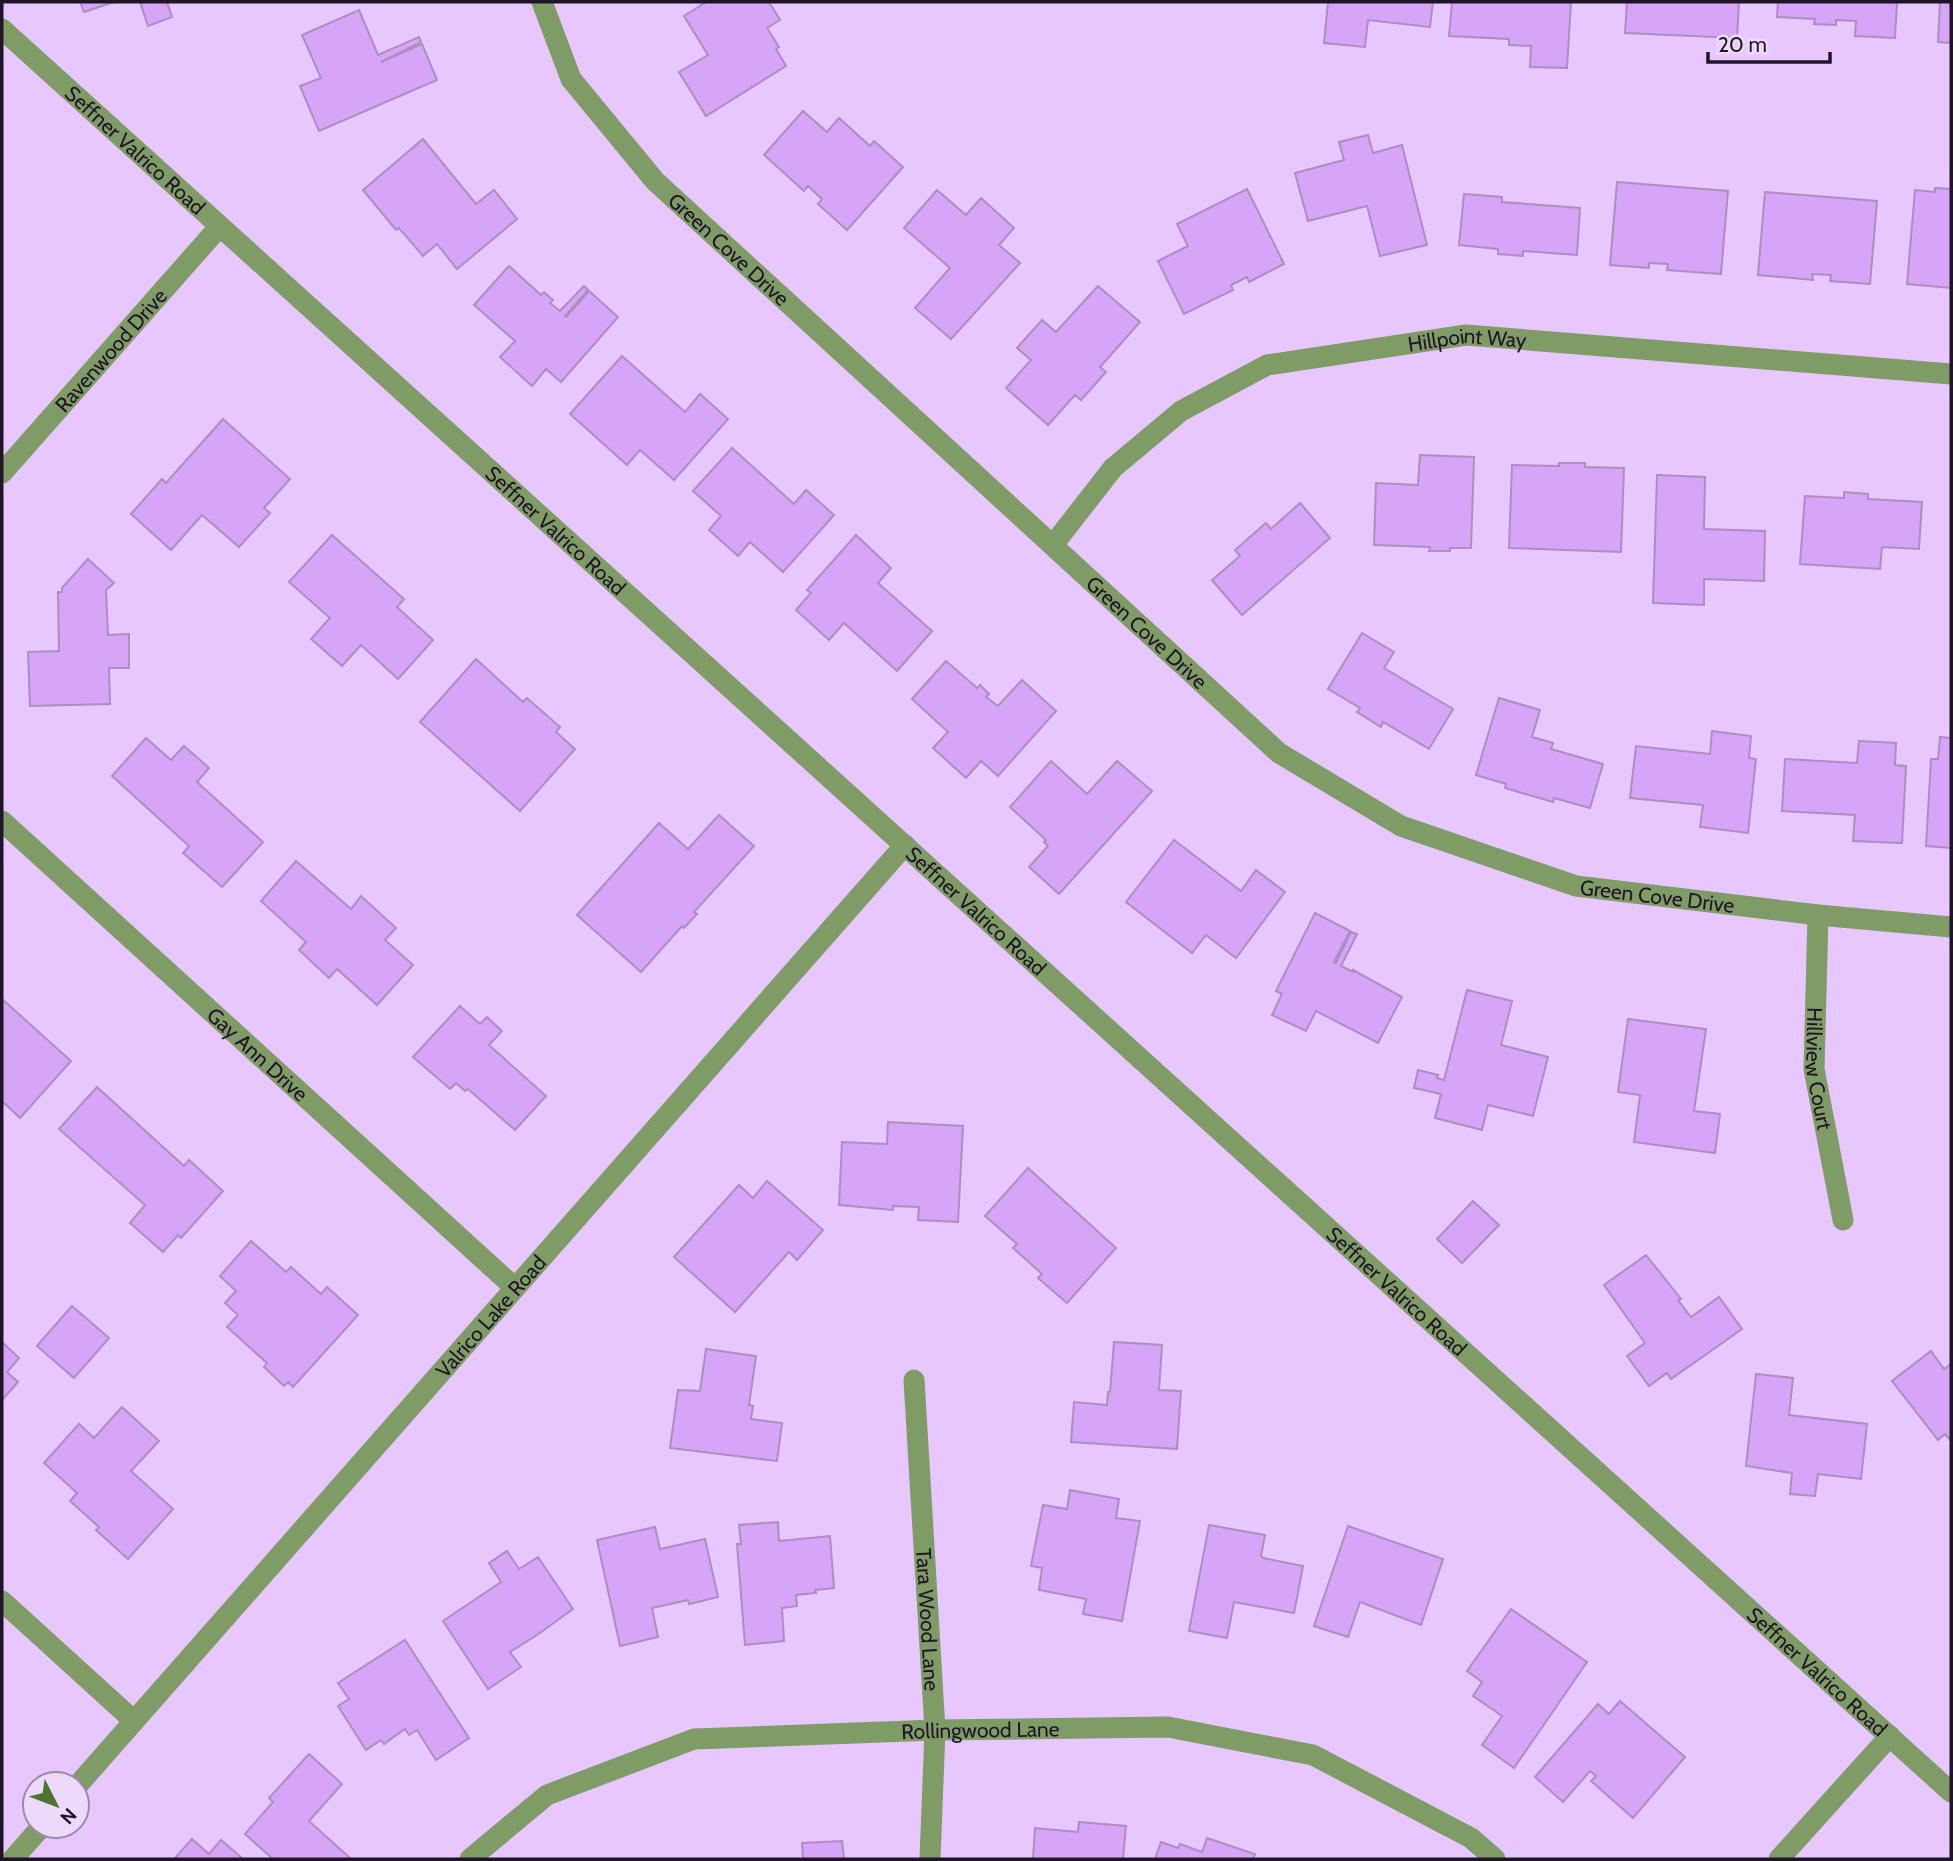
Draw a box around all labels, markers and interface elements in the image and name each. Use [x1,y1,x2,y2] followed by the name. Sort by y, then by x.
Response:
[1708,21,1830,65] scale bar
[1718,32,1767,57] text: 20 m
[60,80,211,219] street label: Seffner Valrico Road
[663,187,795,311] street label: Green Cove Drive
[49,283,172,417] street label: Ravenwood Drive
[1406,322,1528,356] street label: Hillpoint Way
[481,460,631,600] street label: Seffner Valrico Road
[1081,570,1213,694] street label: Green Cove Drive
[901,841,1052,980] street label: Seffner Valrico Road
[1579,874,1736,917] street label: Green Cove Drive
[202,1002,314,1106] street label: Gay Ann Drive
[1800,1007,1838,1132] street label: Hillview Court
[1322,1221,1472,1361] street label: Seffner Valrico Road
[430,1250,551,1382] street label: Valrico Lake Road
[912,1547,945,1692] street label: Tara Wood Lane
[1742,1601,1893,1741] street label: Seffner Valrico Road
[901,1716,1060,1744] street label: Rollingwood Lane
[21,1770,91,1840] north arrow
[55,1803,81,1829] text: N

